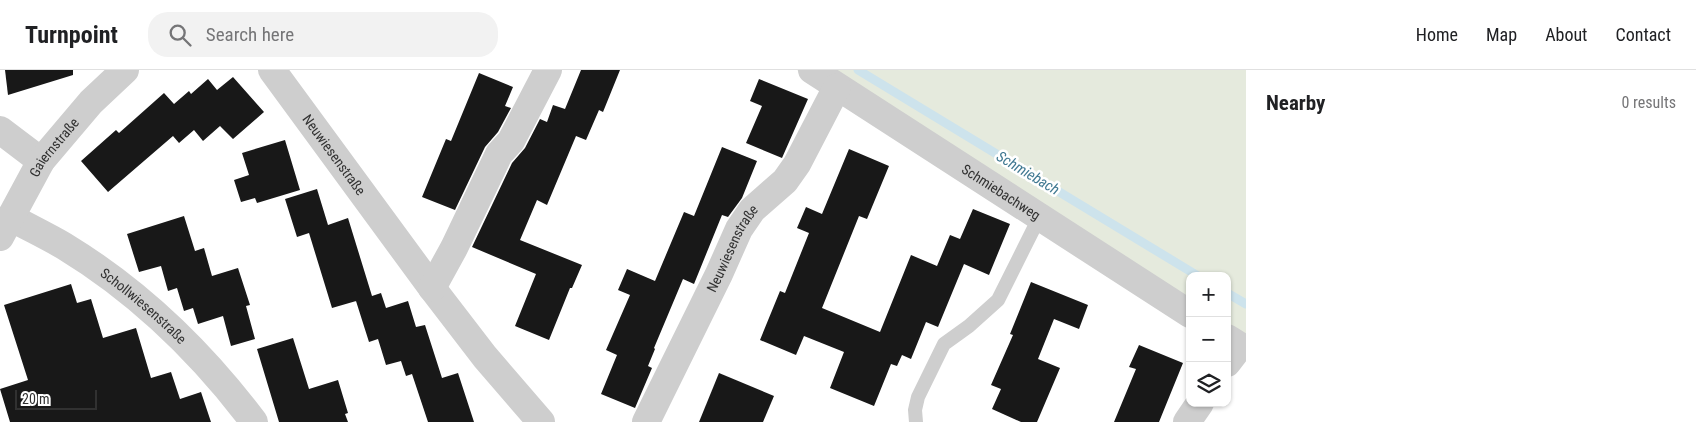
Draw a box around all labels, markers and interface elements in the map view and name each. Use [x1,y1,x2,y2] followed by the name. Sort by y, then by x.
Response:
[148,12,498,57] search box
[25,21,118,49] text: Turnpoint
[166,21,194,49] icon: search
[206,23,294,46] text: Search here
[1416,24,1458,45] text: Home
[1486,24,1517,45] text: Map
[1545,24,1587,45] text: About
[1615,24,1671,45] text: Contact
[1266,91,1325,115] text: Nearby
[1621,93,1676,112] text: 0 results
[299,111,369,198] street label: Neuwiesenstraße
[26,114,82,180] street label: Gaiernstraße
[993,147,1063,199] water label: Schmiebach
[959,161,1043,223] street label: Schmiebachweg
[703,201,761,295] street label: Neuwiesenstraße
[97,265,190,347] street label: Schollwiesenstraße
[1186,272,1231,407] map controls
[1186,272,1231,317] button: +
[1186,317,1231,362] button: −
[1186,362,1231,407] button: layers
[15,387,98,410] scale bar
[22,391,50,407] text: 20 m

